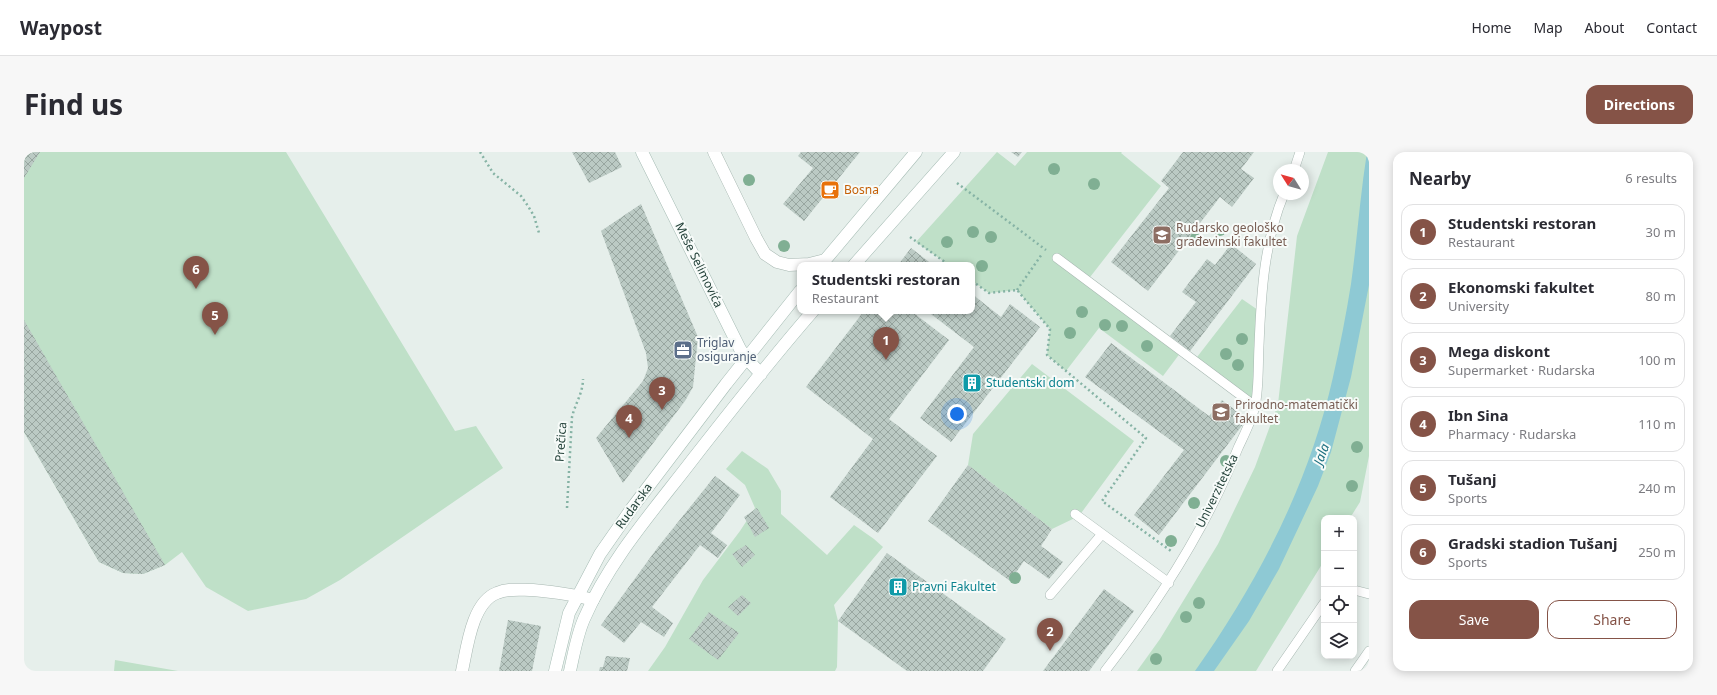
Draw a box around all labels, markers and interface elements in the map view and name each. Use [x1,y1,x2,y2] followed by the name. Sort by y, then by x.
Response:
[20,15,102,41] text: Waypost
[1472,18,1511,37] text: Home
[1533,18,1563,37] text: Map
[1585,18,1624,37] text: About
[1646,18,1697,37] text: Contact
[24,85,123,123] text: Find us
[1586,85,1693,124] button: Directions
[1273,164,1309,200] north arrow
[1409,167,1471,190] text: Nearby
[1625,169,1677,187] text: 6 results
[819,179,841,201] cafe icon: Bosna
[844,181,879,198] place label: Bosna
[1448,213,1596,233] text: Studentski restoran
[671,219,727,310] street label: Meše Selimovića
[1176,219,1288,250] place label: Rudarsko geološko građevinski fakultet
[1419,223,1427,241] text: 1
[1646,223,1676,241] text: 30 m
[1151,224,1173,246] school or university icon: Rudarsko geološko građevinski fakultet
[1448,233,1515,251] text: Restaurant
[183,256,209,289] pin: 6
[797,262,975,314] popup
[812,269,960,289] text: Studentski restoran
[1448,277,1594,297] text: Ekonomski fakultet
[1419,287,1427,305] text: 2
[1646,287,1676,305] text: 80 m
[812,289,879,307] text: Restaurant
[1448,297,1509,315] text: University
[202,302,228,335] pin: 5
[873,327,899,360] pin: 1
[697,334,757,365] place label: Triglav osiguranje
[672,339,694,361] office icon: Triglav osiguranje
[1448,341,1550,361] text: Mega diskont
[1419,351,1427,369] text: 3
[1638,351,1676,369] text: 100 m
[1448,361,1595,379] text: Supermarket · Rudarska
[961,372,983,394] building icon: Studentski dom
[986,374,1074,391] place label: Studentski dom
[649,377,675,410] pin: 3
[1235,396,1358,427] place label: Prirodno-matematički fakultet
[1210,401,1232,423] school or university icon: Prirodno-matematički fakultet
[947,404,967,424] your location
[616,405,642,438] pin: 4
[1448,405,1508,425] text: Ibn Sina
[1419,415,1427,433] text: 4
[1638,415,1676,433] text: 110 m
[551,421,570,463] street label: Prečica
[1448,425,1576,443] text: Pharmacy · Rudarska
[1308,440,1333,470] water label: Jala
[1191,451,1242,531] street label: Univerzitetska
[1448,469,1496,489] text: Tušanj
[611,479,656,532] street label: Rudarska
[1419,479,1427,497] text: 5
[1638,479,1676,497] text: 240 m
[1448,489,1487,507] text: Sports
[1321,515,1357,659] map controls
[1321,515,1357,551] button: +
[1448,533,1617,553] text: Gradski stadion Tušanj
[1419,543,1427,561] text: 6
[1638,543,1676,561] text: 250 m
[1321,551,1357,587] button: −
[1448,553,1487,571] text: Sports
[887,576,909,598] building icon: Pravni Fakultet
[912,578,996,595] place label: Pravni Fakultet
[1321,587,1357,623] button: locate
[1409,600,1539,639] button: Save
[1547,600,1677,639] button: Share
[1037,618,1063,651] pin: 2
[1321,623,1357,659] button: layers

